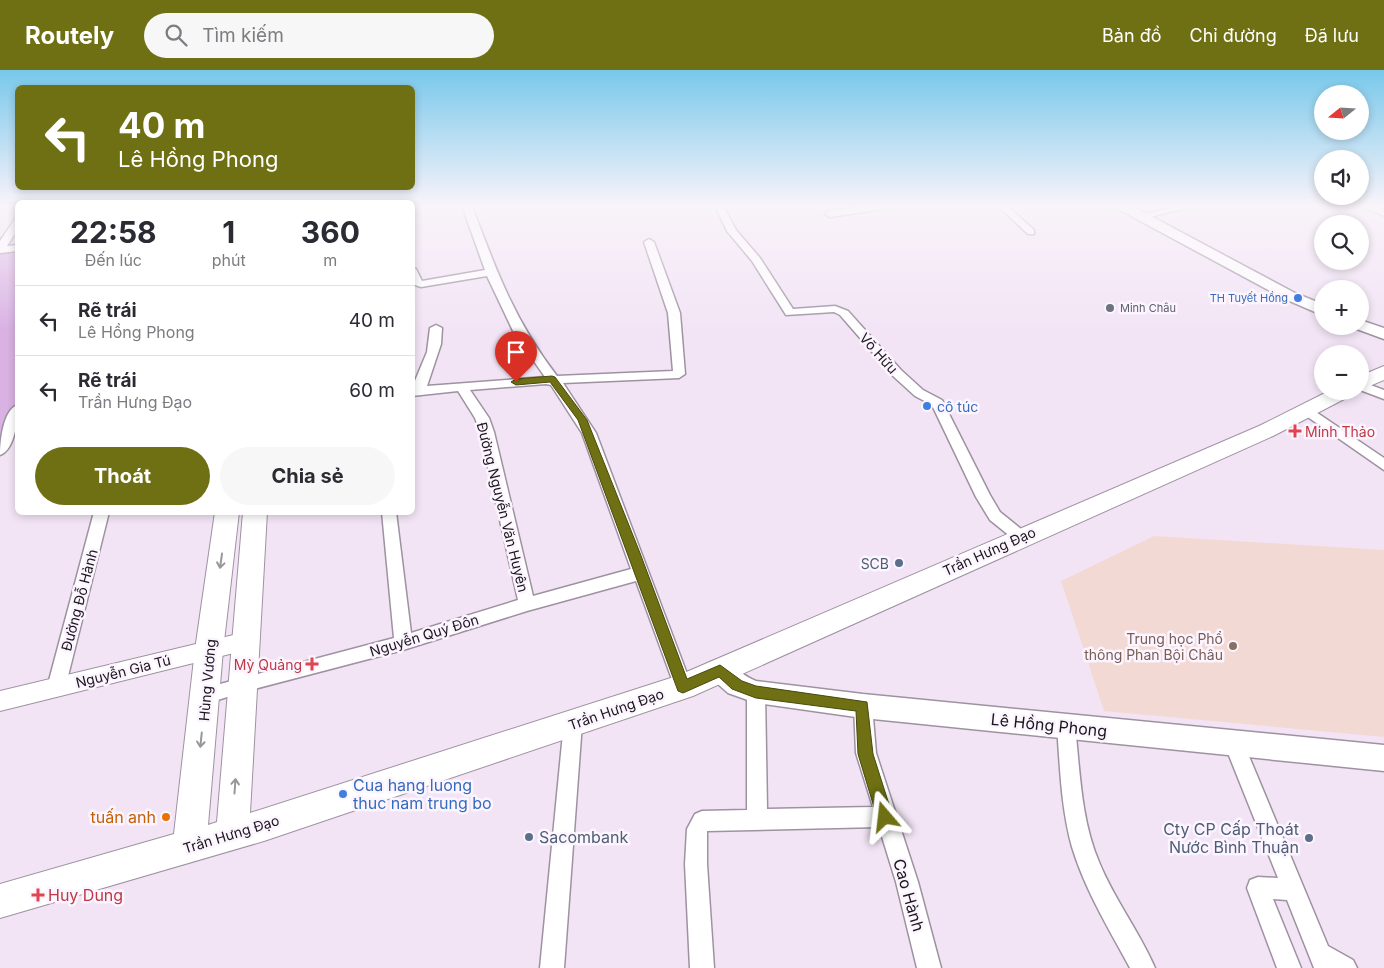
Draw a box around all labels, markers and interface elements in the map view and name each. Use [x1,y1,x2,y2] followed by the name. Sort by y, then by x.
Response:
[144,13,494,58] search box
[25,21,114,50] text: Routely
[162,21,190,49] icon: search
[202,24,284,47] text: Tìm kiếm
[1102,25,1161,46] text: Bản đồ
[1189,25,1277,46] text: Chỉ đường
[1305,25,1359,46] text: Đã lưu
[1314,85,1369,140] north arrow
[1314,85,1369,400] map controls
[118,104,206,146] text: 40 m
[35,105,100,170] icon: left
[118,146,278,172] text: Lê Hồng Phong
[1314,150,1369,205] button: sound
[70,214,157,250] text: 22:58
[222,214,235,250] text: 1
[301,214,360,250] text: 360
[1314,215,1369,270] button: search
[85,250,142,270] text: Đến lúc
[212,250,246,270] text: phút
[323,250,337,270] text: m
[1314,280,1369,335] button: +
[1210,291,1288,305] place label: TH Tuyết Hồng
[1292,292,1304,304] marker: TH Tuyết Hồng
[78,299,137,322] text: Rẽ trái
[1120,301,1176,315] place label: Minh Châu
[1104,302,1116,314] marker: Minh Châu
[35,307,63,335] icon: left
[349,309,395,332] text: 40 m
[78,322,195,342] text: Lê Hồng Phong
[856,329,902,377] street label: Võ Hữu
[495,331,537,382] pin
[502,338,530,366] icon: arrive
[1314,345,1369,400] button: −
[78,369,137,392] text: Rẽ trái
[35,377,63,405] icon: left
[349,379,395,402] text: 60 m
[78,392,192,412] text: Trần Hưng Đạo
[937,398,978,415] place label: cô túc
[921,400,933,412] marker: cô túc
[474,420,532,594] street label: Đường Nguyễn Văn Huyên
[1305,423,1375,440] place label: Minh Thảo
[1289,425,1301,437] marker: Minh Thảo
[35,447,210,505] button: Thoát
[220,447,395,505] button: Chia sẻ
[940,523,1038,579] street label: Trần Hưng Đạo
[57,547,101,653] street label: Đường Đỗ Hành
[216,552,226,568] one-way arrow
[861,555,889,572] place label: SCB
[893,557,905,569] marker: SCB
[368,610,480,660] street label: Nguyễn Quý Đôn
[1084,630,1223,663] place label: Trung học Phổ thông Phan Bội Châu
[195,638,219,722] street label: Hùng Vương
[1227,640,1239,652] marker: Trung học Phổ thông Phan Bội Châu
[74,651,172,691] street label: Nguyễn Gia Tú
[234,656,302,673] place label: Mỳ Quảng
[306,658,318,670] marker: Mỳ Quảng
[566,685,666,733] street label: Trần Hưng Đạo
[990,709,1108,741] street label: Lê Hồng Phong
[196,731,206,747] one-way arrow
[353,775,492,813] place label: Cua hang luong thuc nam trung bo
[231,778,240,794] one-way arrow
[337,788,349,800] marker: Cua hang luong thuc nam trung bo
[858,790,910,842] position arrow
[90,807,156,827] place label: tuấn anh
[160,811,172,823] marker: tuấn anh
[181,811,281,857] street label: Trần Hưng Đạo
[1163,819,1299,857] place label: Cty CP Cấp Thoát Nước Bình Thuận
[539,827,628,847] place label: Sacombank
[523,831,535,843] marker: Sacombank
[1303,832,1315,844] marker: Cty CP Cấp Thoát Nước Bình Thuận
[889,856,929,934] street label: Cao Hành
[48,885,123,905] place label: Huy Dung
[32,889,44,901] marker: Huy Dung

